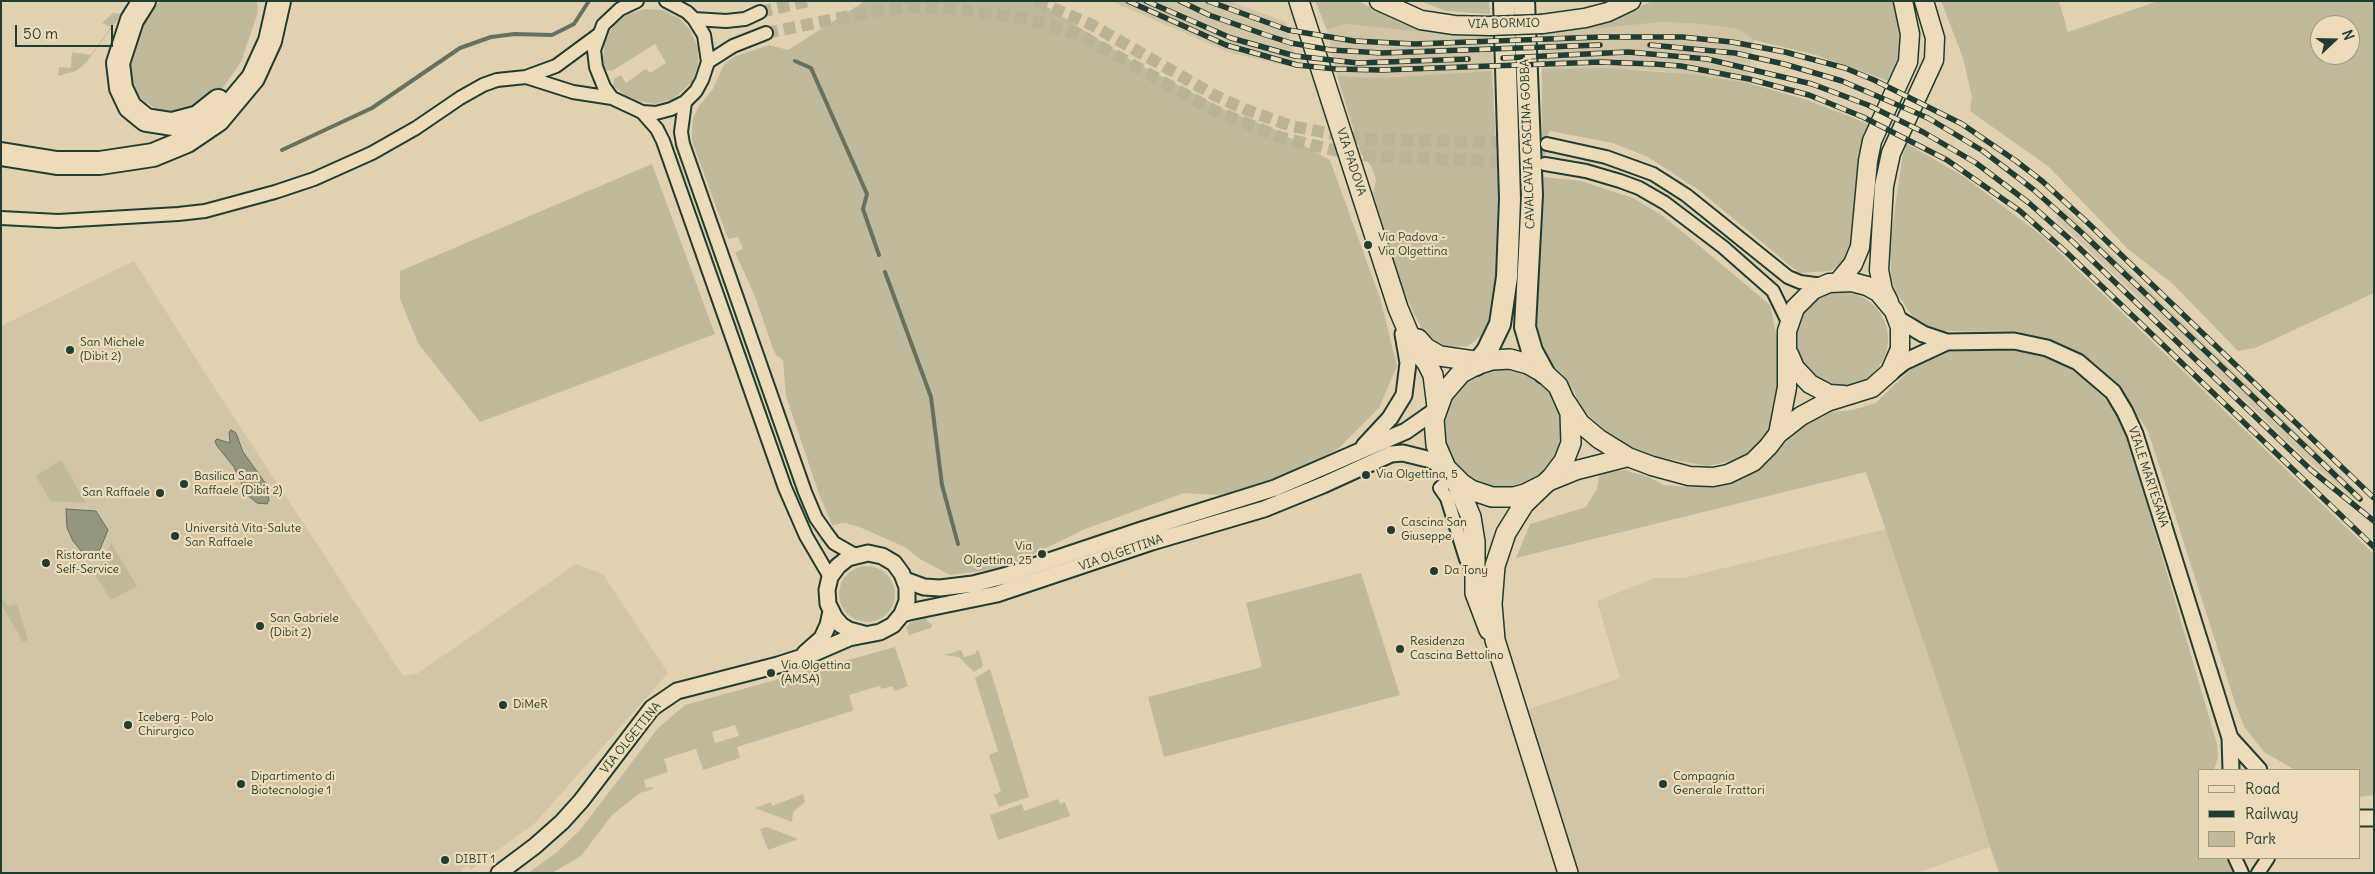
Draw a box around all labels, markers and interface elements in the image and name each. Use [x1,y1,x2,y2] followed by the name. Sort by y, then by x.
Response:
[18,15,115,47] scale bar
[2310,15,2360,65] north arrow
[1468,16,1540,32] street label: VIA BORMIO
[23,24,58,43] text: 50 m
[2338,27,2358,43] text: N
[1518,59,1538,229] street label: CAVALCAVIA CASCINA GOBBA
[1333,126,1369,198] street label: VIA PADOVA
[1378,231,1448,259] place label: Via Padova - Via Olgettina
[1362,239,1374,251] marker: Via Padova - Via Olgettina
[80,336,144,364] place label: San Michele (Dibit 2)
[64,344,76,356] marker: San Michele (Dibit 2)
[2125,425,2171,529] street label: VIALE MARTESANA
[1376,468,1458,482] place label: Via Olgettina, 5
[1360,469,1372,481] marker: Via Olgettina, 5
[194,470,282,498] place label: Basilica San Raffaele (Dibit 2)
[178,478,190,490] marker: Basilica San Raffaele (Dibit 2)
[82,486,150,500] place label: San Raffaele
[154,487,166,499] marker: San Raffaele
[1401,516,1467,544] place label: Cascina San Giuseppe
[185,522,301,550] place label: Università Vita-Salute San Raffaele
[1385,524,1397,536] marker: Cascina San Giuseppe
[169,530,181,542] marker: Università Vita-Salute San Raffaele
[1077,532,1165,574] street label: VIA OLGETTINA
[963,540,1032,568] place label: Via Olgettina, 25
[1036,548,1048,560] marker: Via Olgettina, 25
[56,549,119,577] place label: Ristorante Self-Service
[40,557,52,569] marker: Ristorante Self-Service
[1444,564,1488,578] place label: Da Tony
[1428,565,1440,577] marker: Da Tony
[270,612,339,640] place label: San Gabriele (Dibit 2)
[254,620,266,632] marker: San Gabriele (Dibit 2)
[1410,635,1504,663] place label: Residenza Cascina Bettolino
[1394,643,1406,655] marker: Residenza Cascina Bettolino
[781,659,851,687] place label: Via Olgettina (AMSA)
[765,667,777,679] marker: Via Olgettina (AMSA)
[513,698,548,712] place label: DiMeR
[497,699,509,711] marker: DiMeR
[598,699,664,777] street label: VIA OLGETTINA
[138,711,214,739] place label: Iceberg - Polo Chirurgico
[122,719,134,731] marker: Iceberg - Polo Chirurgico
[2198,769,2360,859] legend
[251,770,335,798] place label: Dipartimento di Biotecnologie 1
[1673,770,1765,798] place label: Compagnia Generale Trattori
[235,778,247,790] marker: Dipartimento di Biotecnologie 1
[1657,778,1669,790] marker: Compagnia Generale Trattori
[2245,779,2280,798] text: Road
[2245,804,2299,823] text: Railway
[2245,829,2276,848] text: Park
[455,853,495,867] place label: DIBIT 1
[439,854,451,866] marker: DIBIT 1

